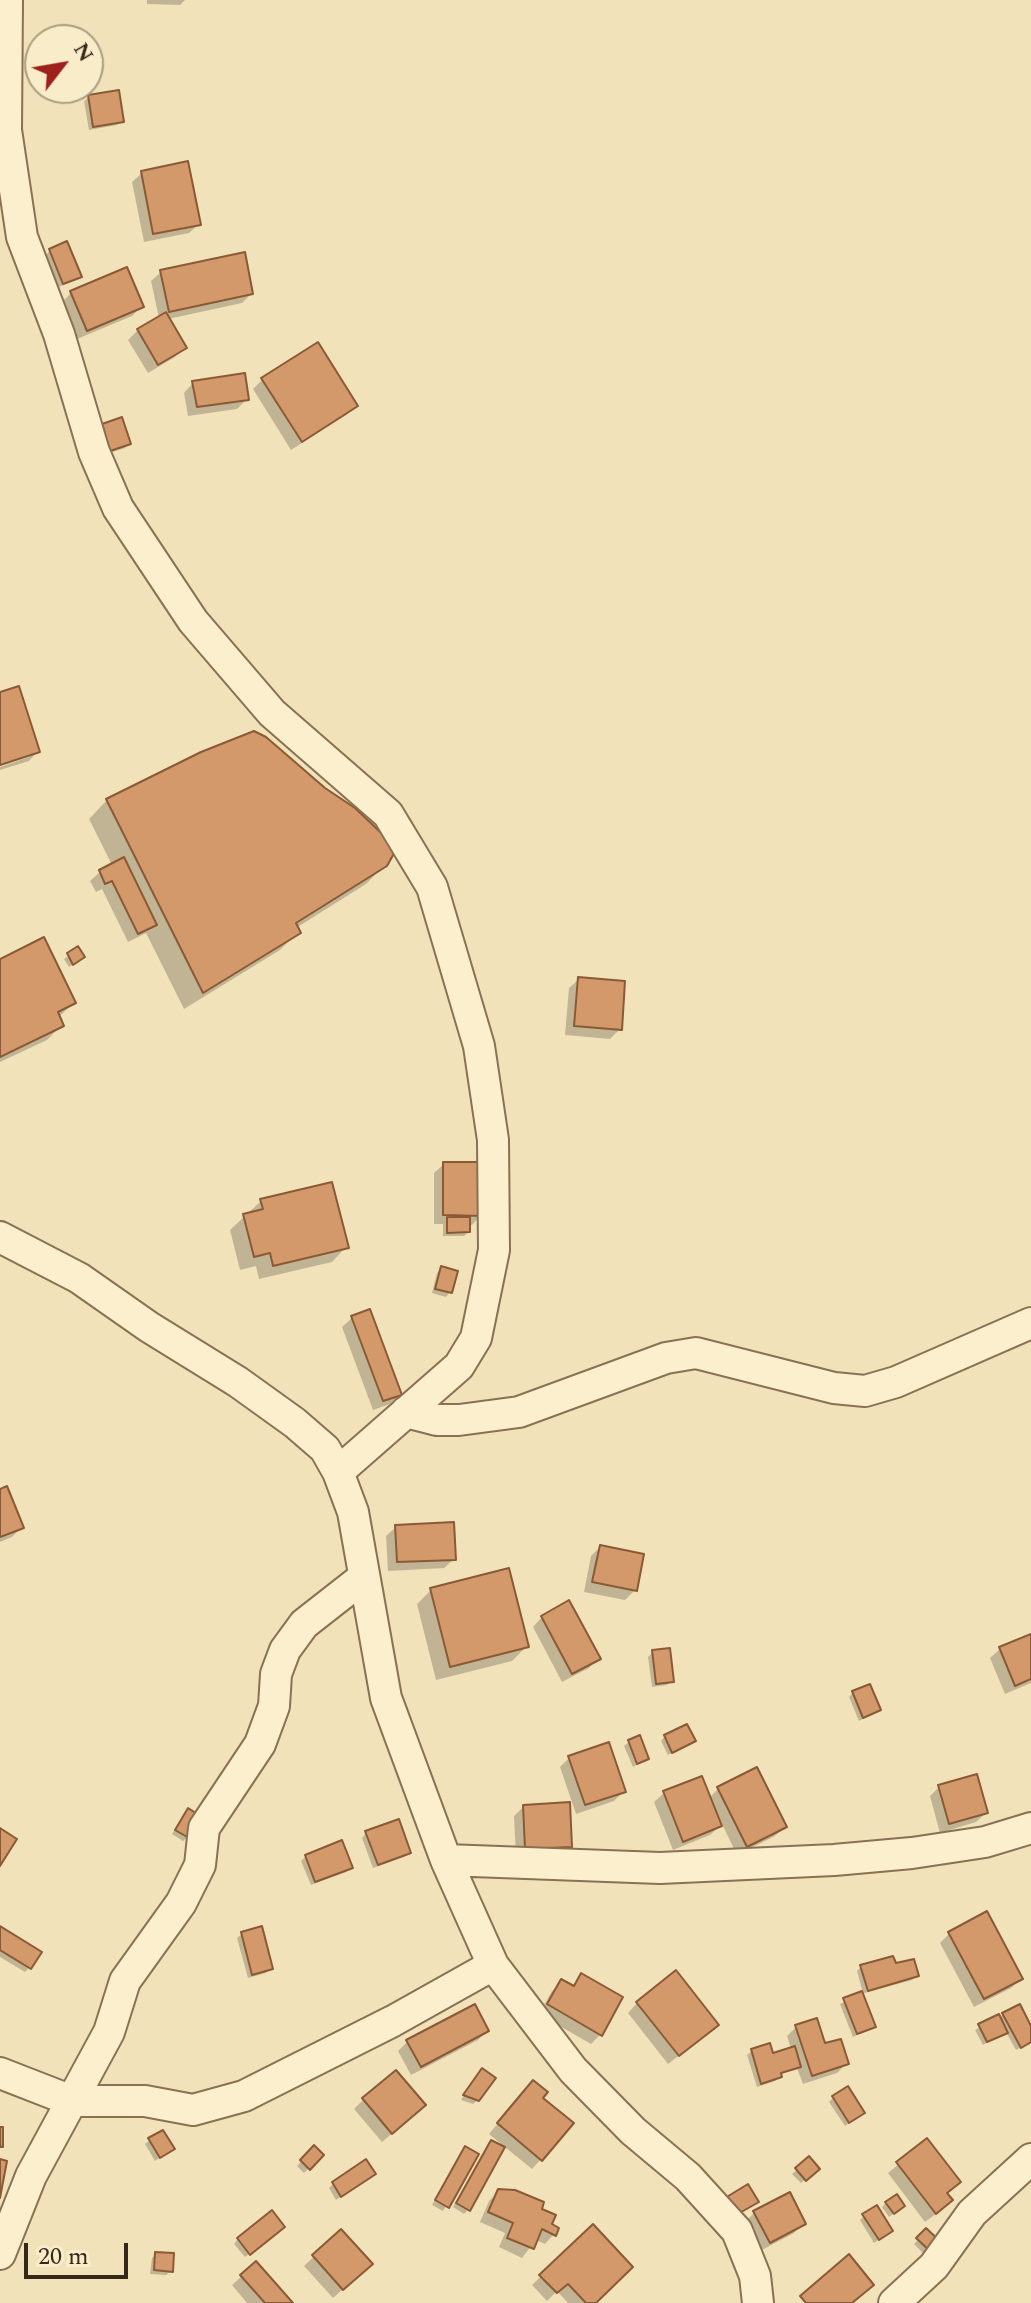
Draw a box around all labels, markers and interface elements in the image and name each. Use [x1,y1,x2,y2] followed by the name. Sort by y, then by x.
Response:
[24,24,104,104] north arrow
[65,36,102,69] text: N
[28,2227,132,2277] scale bar
[38,2239,89,2275] text: 20 m

